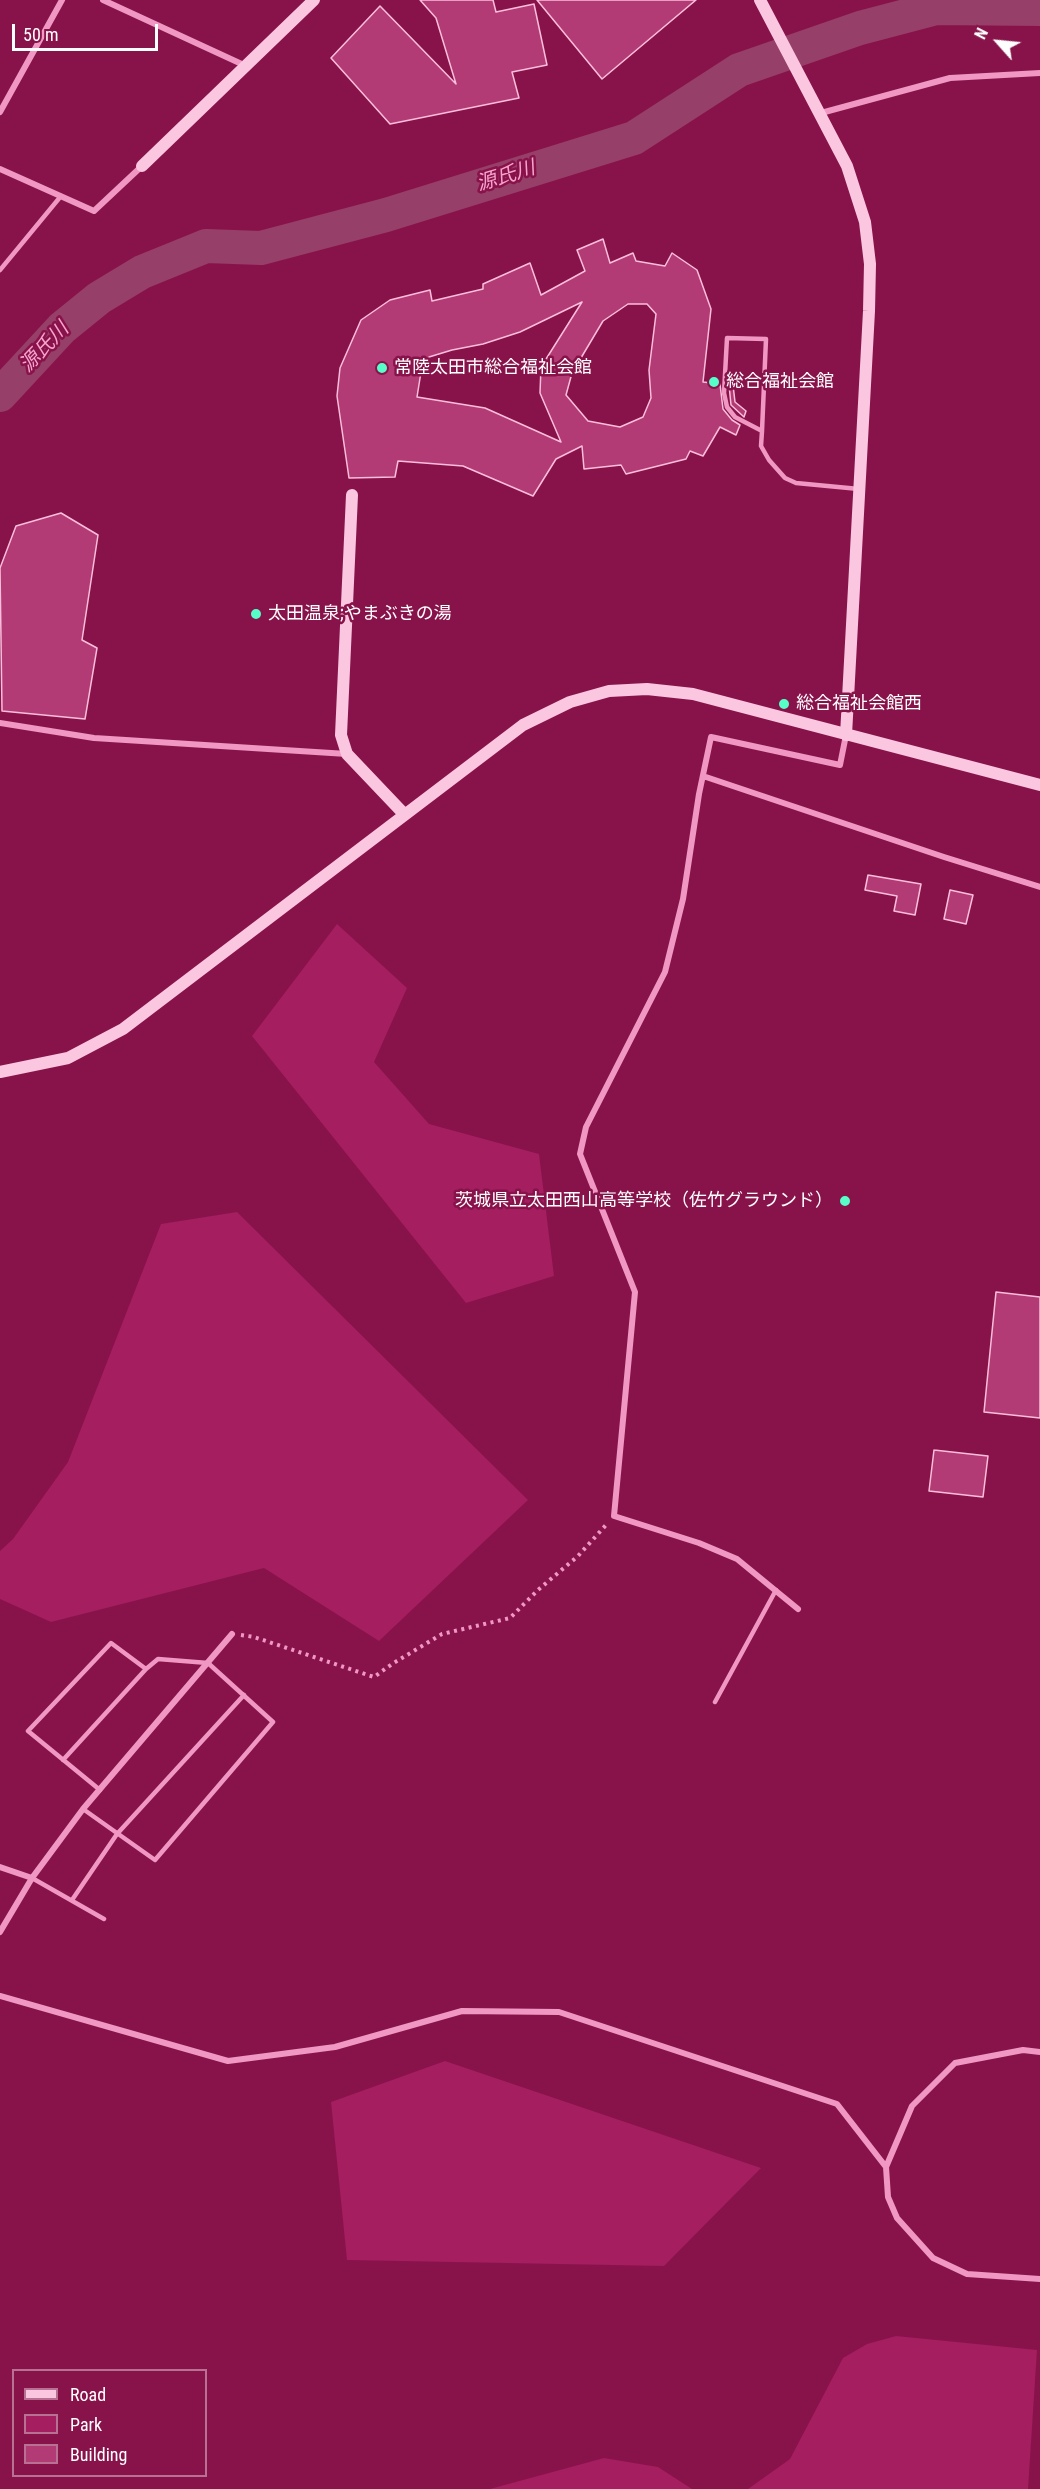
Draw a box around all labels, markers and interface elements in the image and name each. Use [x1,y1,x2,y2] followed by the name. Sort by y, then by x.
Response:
[15,12,160,50] scale bar
[968,12,1028,72] north arrow
[23,24,58,45] text: 50 m
[971,25,992,42] text: N
[474,157,538,197] water label: 源氏川
[16,318,74,378] water label: 源氏川
[394,357,592,379] place label: 常陸太田市総合福祉会館
[375,361,389,375] marker: 常陸太田市総合福祉会館
[726,371,834,393] place label: 総合福祉会館
[707,375,721,389] marker: 総合福祉会館
[268,603,452,625] place label: 太田温泉;やまぶきの湯
[249,607,263,621] marker: 太田温泉;やまぶきの湯
[796,693,922,715] place label: 総合福祉会館西
[777,697,791,711] marker: 総合福祉会館西
[455,1190,833,1212] place label: 茨城県立太田西山高等学校（佐竹グラウンド）
[838,1194,852,1208] marker: 茨城県立太田西山高等学校（佐竹グラウンド）
[12,2369,207,2477] legend
[70,2384,106,2405] text: Road
[70,2414,102,2435] text: Park
[70,2444,127,2465] text: Building

